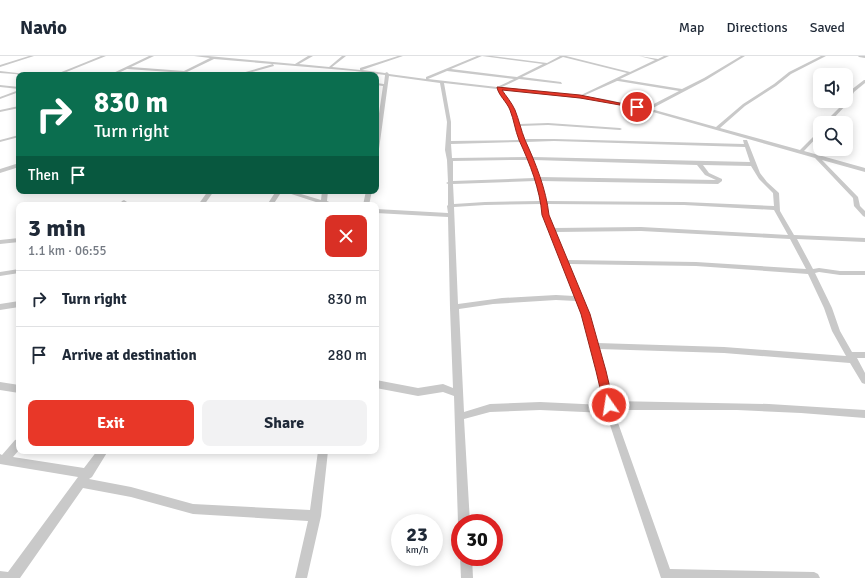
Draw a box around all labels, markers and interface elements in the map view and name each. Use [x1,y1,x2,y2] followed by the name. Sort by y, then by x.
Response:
[20,16,67,40] text: Navio
[679,19,705,36] text: Map
[727,19,788,36] text: Directions
[810,19,845,36] text: Saved
[813,68,853,156] map controls
[813,68,853,108] button: sound
[94,86,168,120] text: 830 m
[28,88,80,140] icon: right
[620,90,654,124] pin
[626,96,648,118] icon: arrive
[813,116,853,156] button: search
[94,120,169,142] text: Turn right
[67,164,89,186] icon: arrive
[28,166,59,184] text: Then
[28,213,86,243] text: 3 min
[325,215,367,257] button: close
[28,243,106,259] text: 1.1 km · 06:55
[28,288,50,310] icon: right
[62,290,127,308] text: Turn right
[327,290,367,308] text: 830 m
[28,344,50,366] icon: arrive
[62,346,197,364] text: Arrive at destination
[327,346,367,364] text: 280 m
[588,384,630,426] position arrow
[28,400,194,446] button: Exit
[202,400,367,446] button: Share
[451,514,503,566] speed limit sign: 30
[406,522,428,547] text: 23
[406,544,428,556] text: km/h

